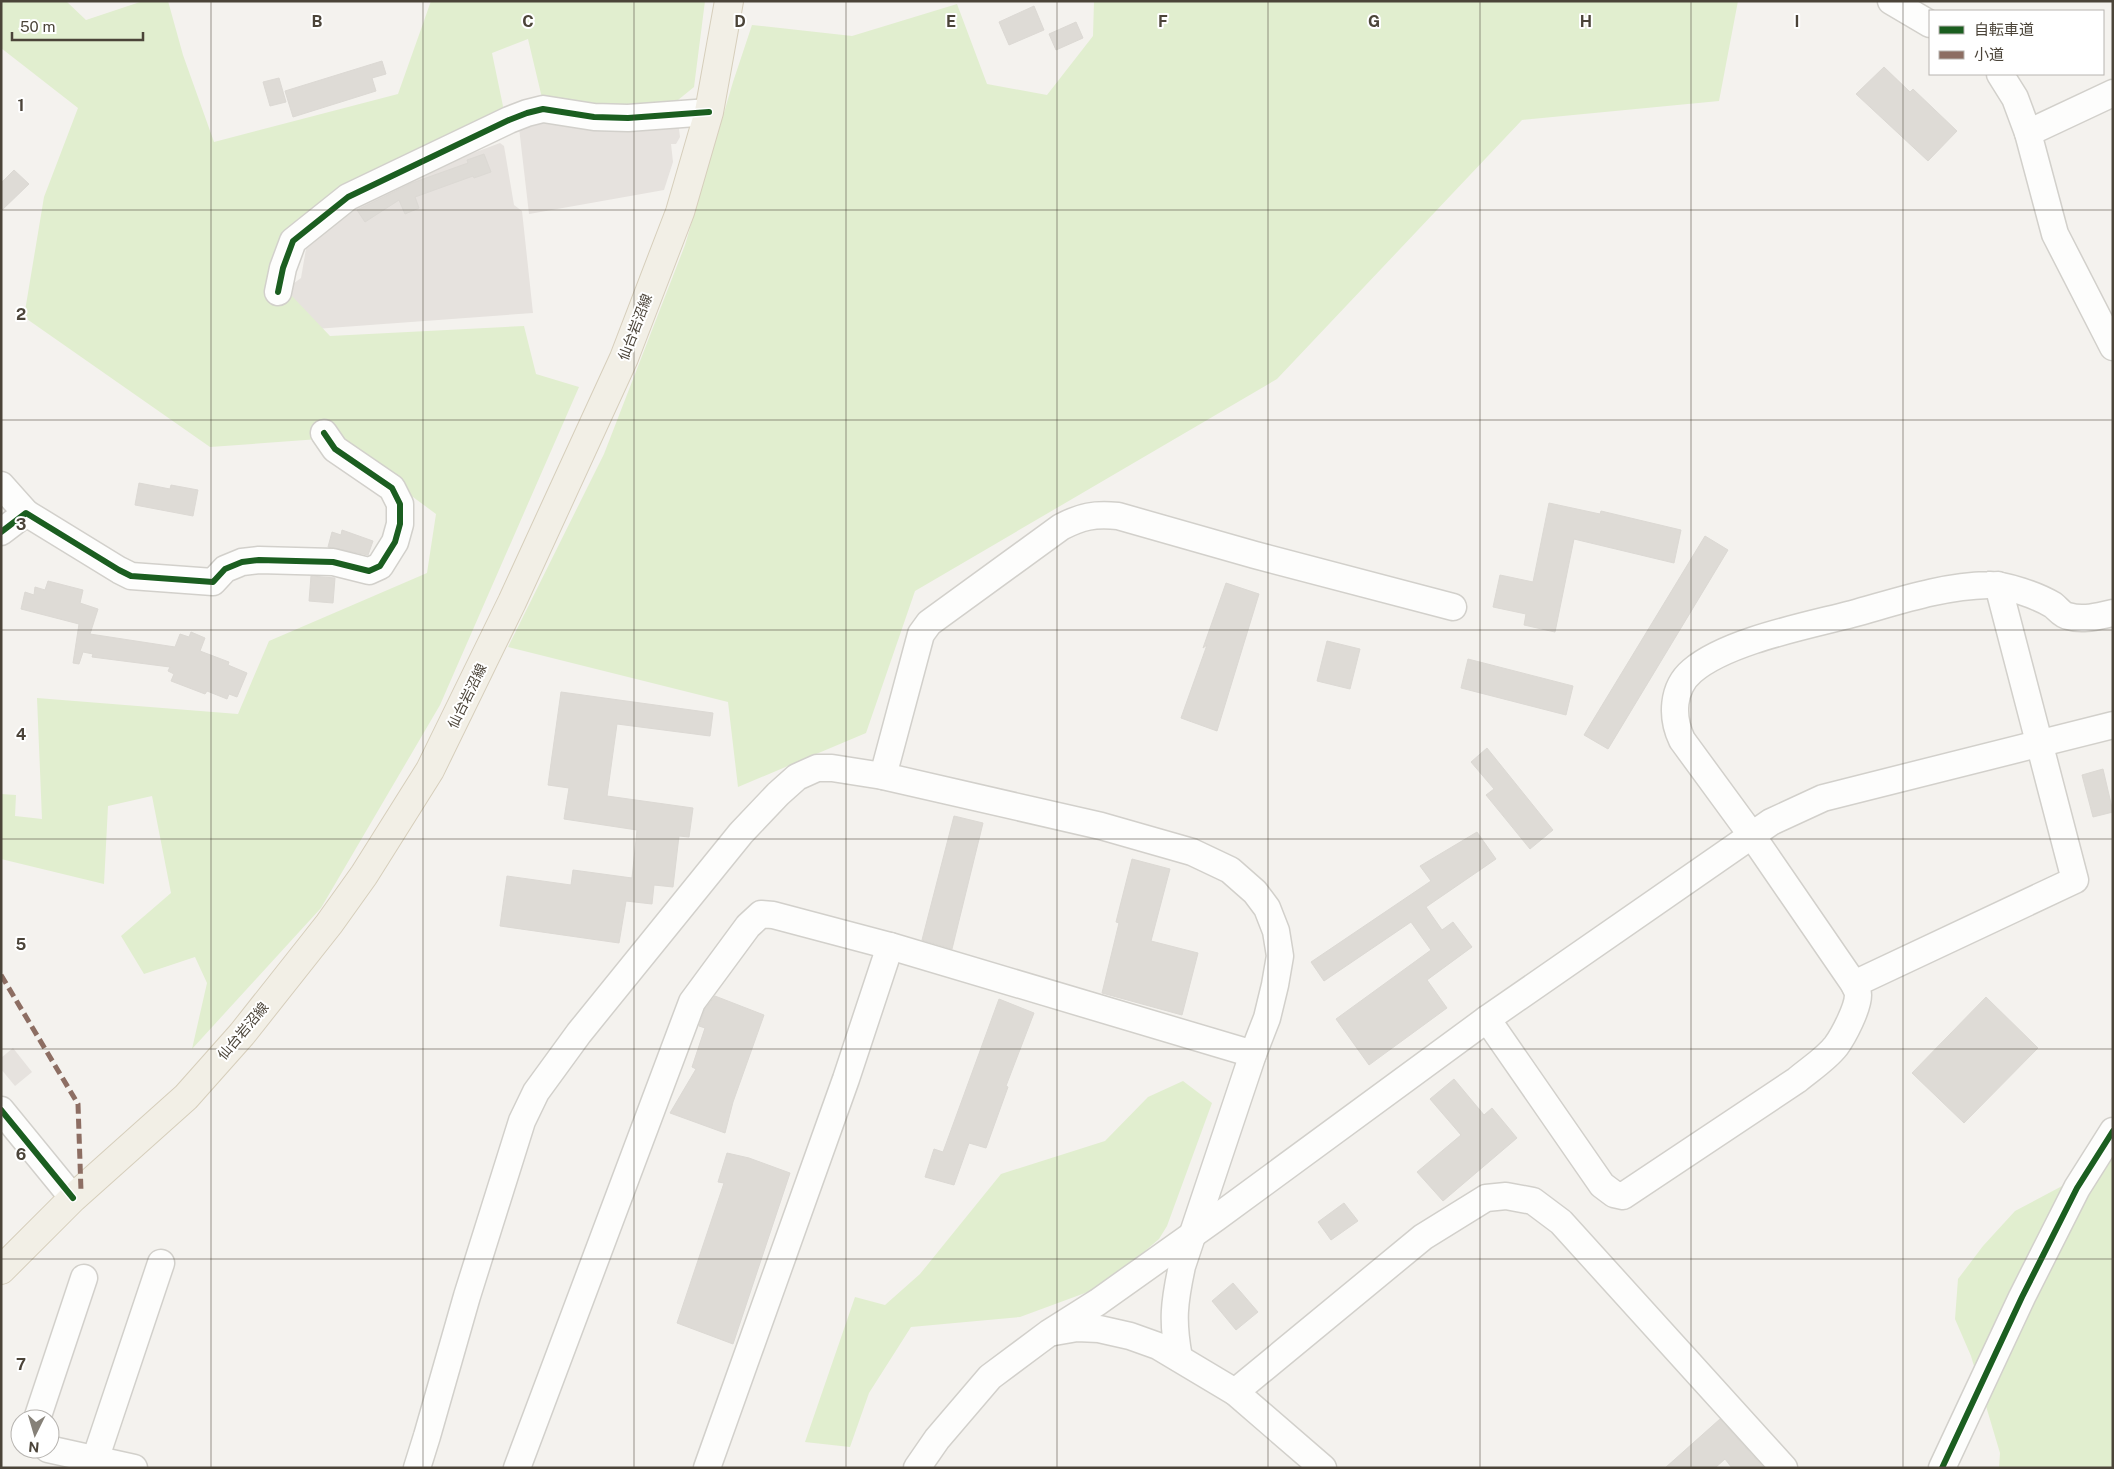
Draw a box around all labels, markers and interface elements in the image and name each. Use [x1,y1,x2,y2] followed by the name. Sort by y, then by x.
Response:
[12,10,144,42] scale bar
[1929,10,2104,75] legend
[312,12,323,31] text: B
[522,12,534,31] text: C
[734,12,746,31] text: D
[946,12,956,31] text: E
[1158,12,1168,31] text: F
[1368,12,1380,31] text: G
[1580,12,1592,31] text: H
[1795,12,1799,31] text: I
[20,18,55,35] text: 50 m
[1974,21,2034,38] text: 自転車道
[1974,46,2004,63] text: 小道
[18,96,24,115] text: 1
[615,291,655,363] street label: 仙台岩沼線
[16,305,26,324] text: 2
[16,515,26,534] text: 3
[444,661,490,731] street label: 仙台岩沼線
[16,725,27,744] text: 4
[16,935,27,954] text: 5
[214,999,272,1063] street label: 仙台岩沼線
[16,1145,26,1164] text: 6
[16,1355,26,1374] text: 7
[10,1409,60,1459] north arrow
[28,1439,40,1455] text: N

